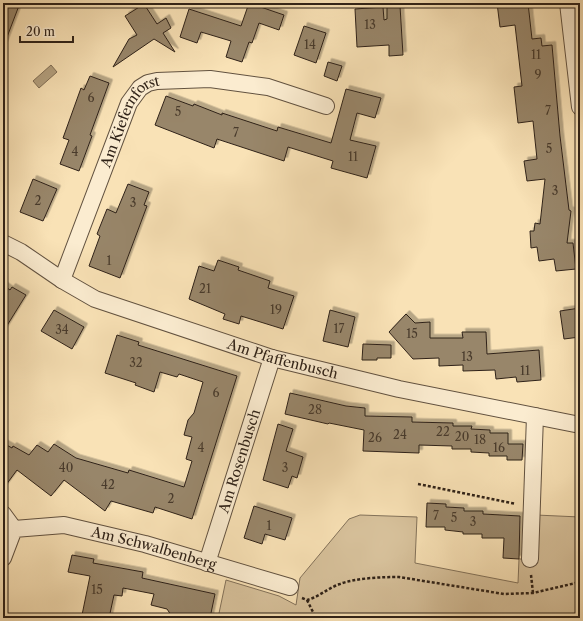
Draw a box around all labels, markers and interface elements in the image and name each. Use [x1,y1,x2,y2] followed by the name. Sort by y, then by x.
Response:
[364,17,376,32] house number: 13
[20,18,73,44] scale bar
[26,24,55,39] text: 20 m
[304,37,316,52] house number: 14
[531,47,541,62] house number: 11
[534,67,542,82] house number: 9
[96,72,161,171] street label: Am Kiefernforst
[87,90,95,105] house number: 6
[545,103,551,118] house number: 7
[175,104,181,119] house number: 5
[233,125,239,140] house number: 7
[546,141,552,156] house number: 5
[72,144,79,159] house number: 4
[348,149,358,164] house number: 11
[552,183,558,198] house number: 3
[35,193,42,208] house number: 2
[130,195,136,210] house number: 3
[106,253,112,268] house number: 1
[199,281,211,296] house number: 21
[270,302,282,317] house number: 19
[334,321,345,336] house number: 17
[55,322,69,337] house number: 34
[406,326,418,341] house number: 15
[224,334,340,383] street label: Am Pfaffenbusch
[461,349,473,364] house number: 13
[129,355,143,370] house number: 32
[520,363,530,378] house number: 11
[212,385,220,400] house number: 6
[308,402,322,417] house number: 28
[214,407,264,516] street label: Am Rosenbusch
[436,424,450,439] house number: 22
[393,427,407,442] house number: 24
[455,429,469,444] house number: 20
[368,430,382,445] house number: 26
[474,432,486,447] house number: 18
[198,440,205,455] house number: 4
[493,440,505,455] house number: 16
[59,460,73,475] house number: 40
[282,460,288,475] house number: 3
[101,477,115,492] house number: 42
[168,491,175,506] house number: 2
[433,508,439,523] house number: 7
[451,510,457,525] house number: 5
[470,514,476,529] house number: 3
[266,518,272,533] house number: 1
[89,523,219,574] street label: Am Schwalbenberg
[91,582,103,597] house number: 15

